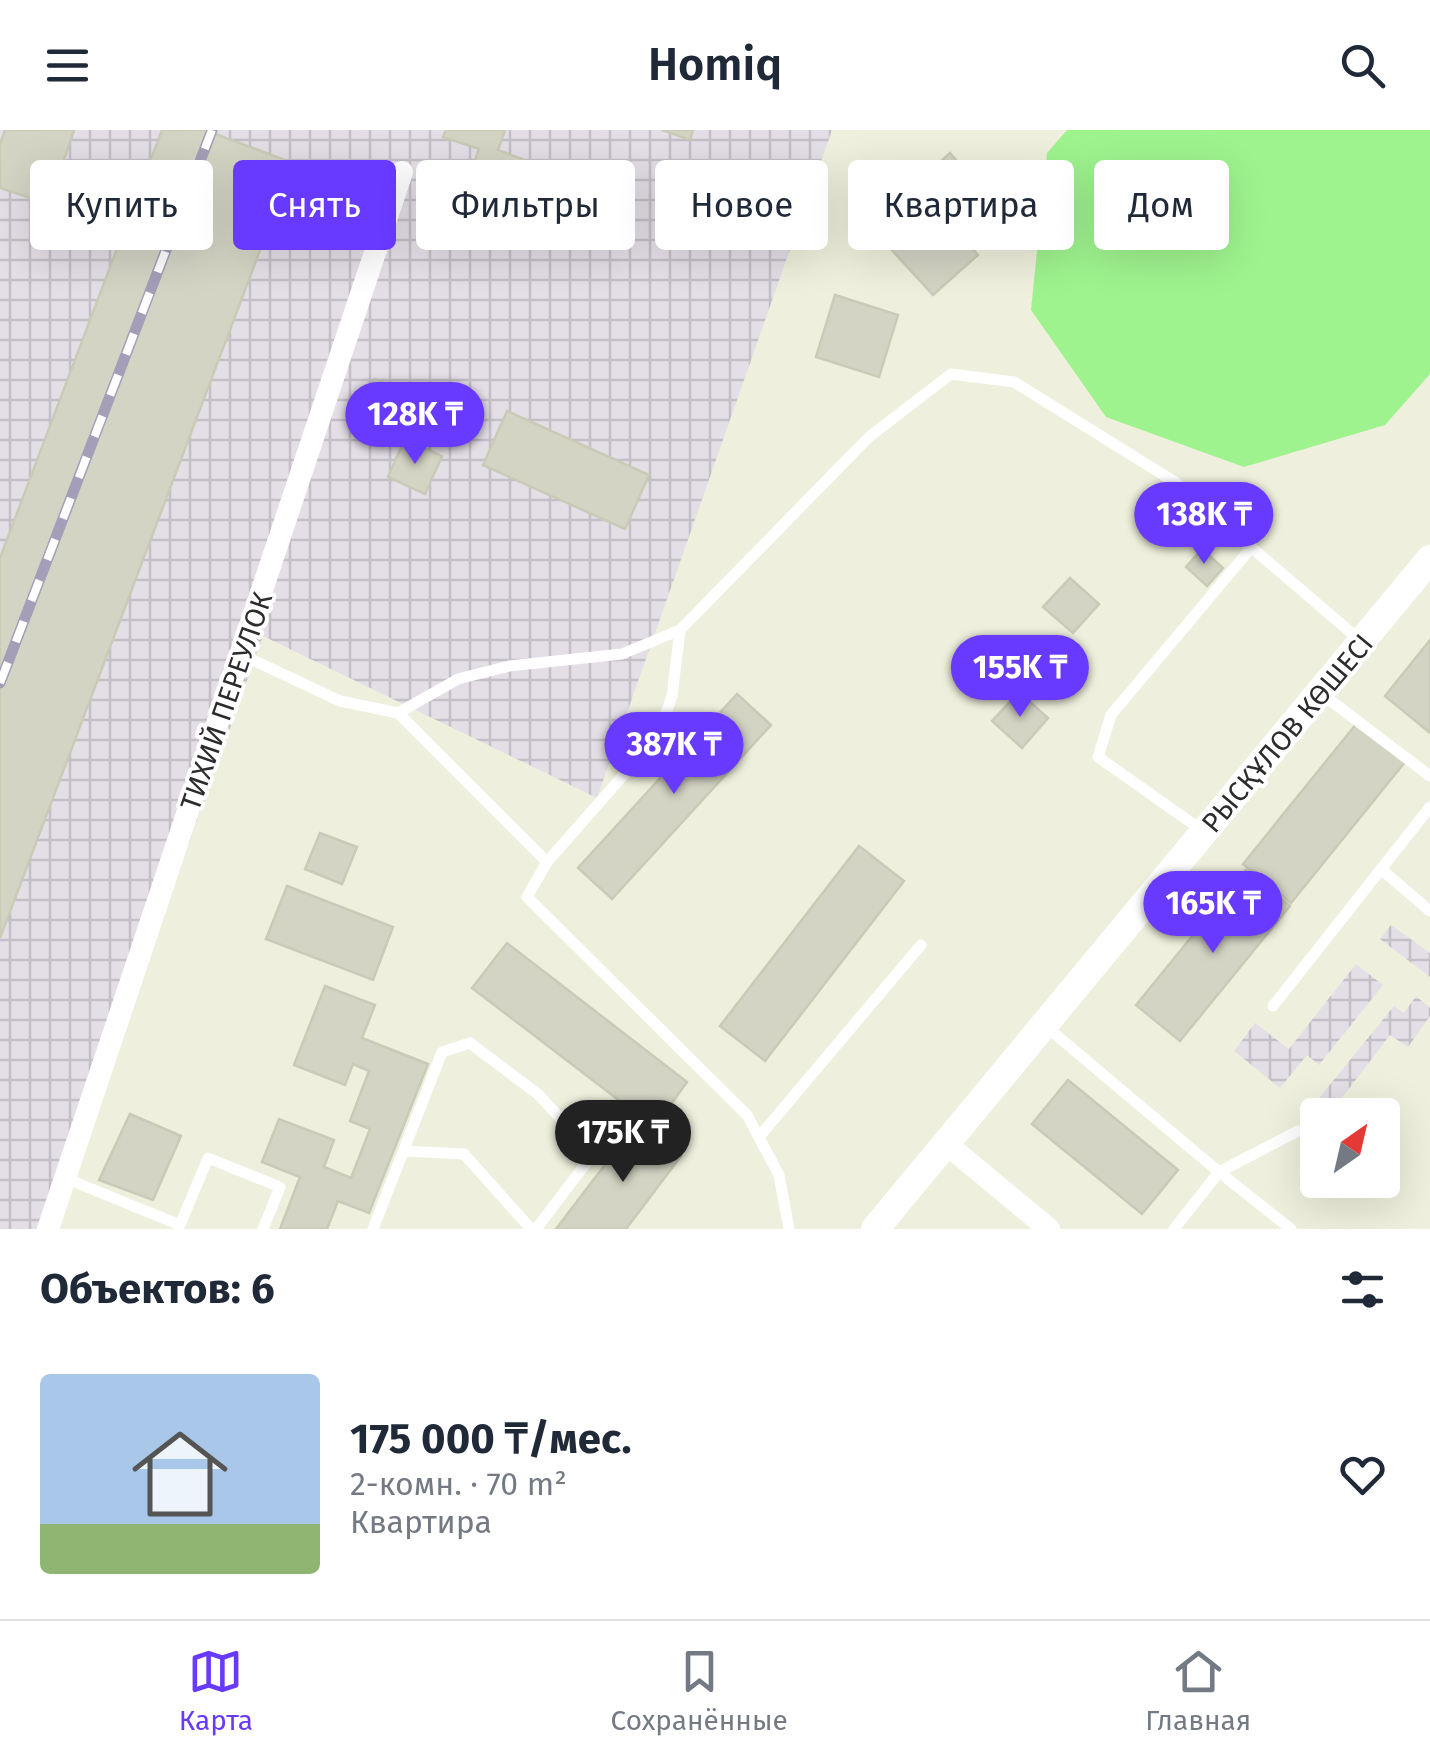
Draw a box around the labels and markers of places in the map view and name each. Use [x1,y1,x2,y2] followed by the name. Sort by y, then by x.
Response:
[334,382,496,467] pin: 128K ₸
[1123,482,1285,567] pin: 138K ₸
[939,635,1101,720] pin: 155K ₸
[593,712,755,797] pin: 387K ₸
[1132,871,1294,956] pin: 165K ₸
[542,1100,704,1185] pin: 175K ₸

